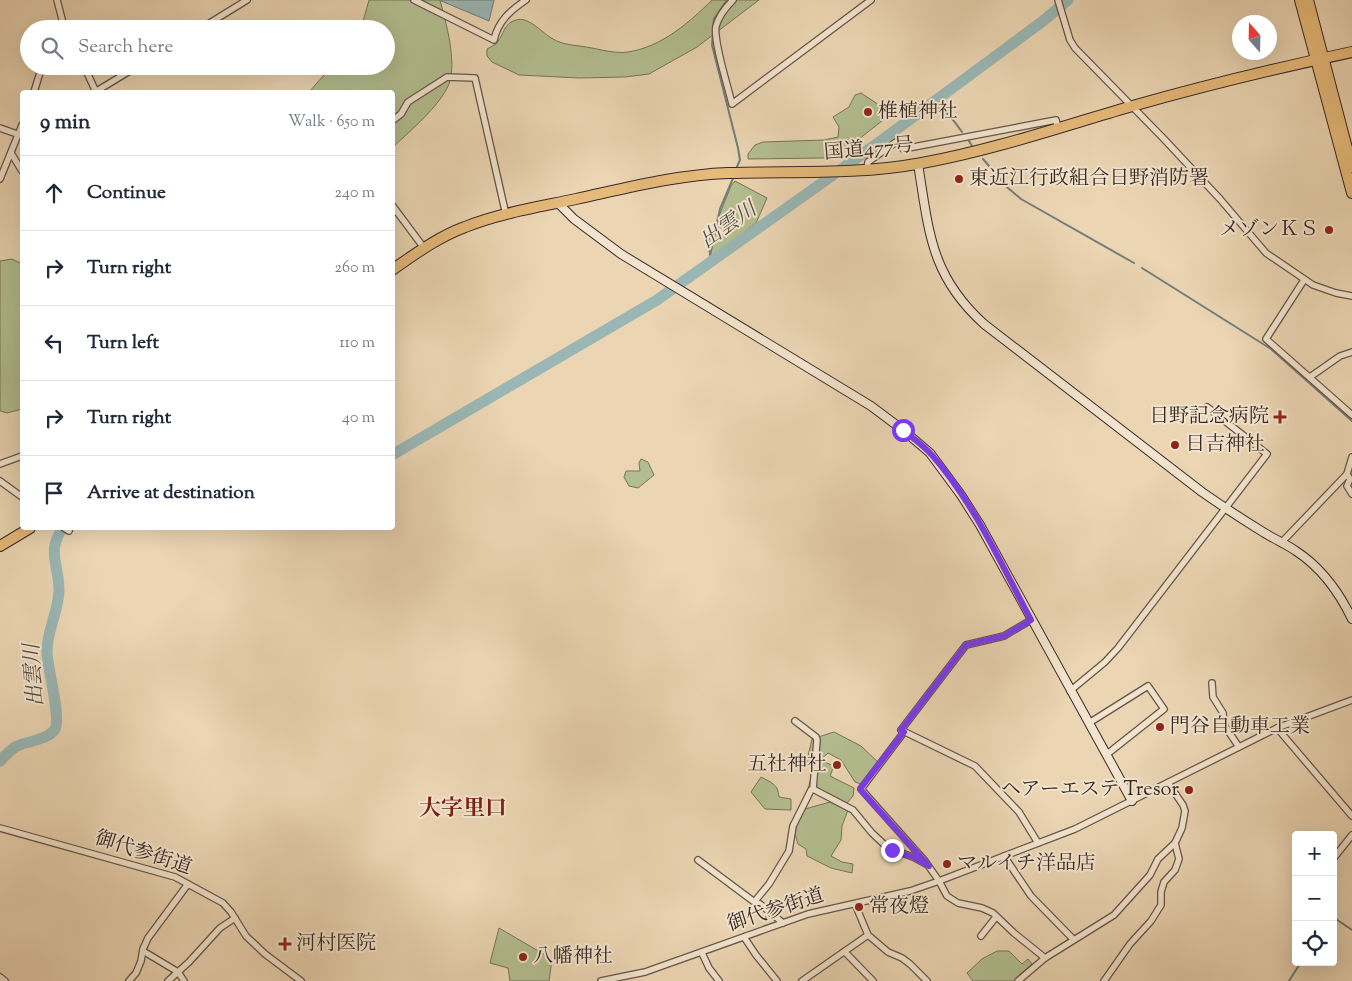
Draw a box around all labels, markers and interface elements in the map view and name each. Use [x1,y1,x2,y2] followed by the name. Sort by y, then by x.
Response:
[1232,15,1277,60] north arrow
[20,20,395,75] search box
[38,34,66,62] icon: search
[78,34,173,61] text: Search here
[878,98,958,127] place label: 椎植神社
[862,106,874,118] marker: 椎植神社
[40,108,90,138] text: 9 min
[288,111,375,134] text: Walk · 650 m
[823,132,915,168] street label: 国道477号
[969,165,1209,194] place label: 東近江行政組合日野消防署
[953,173,965,185] marker: 東近江行政組合日野消防署
[40,179,68,207] icon: ahead
[87,180,166,207] text: Continue
[334,182,375,205] text: 240 m
[695,194,765,256] water label: 出雲川
[1220,216,1319,245] place label: メゾンＫＳ
[1323,224,1335,236] marker: メゾンＫＳ
[40,254,68,282] icon: right
[87,255,171,282] text: Turn right
[334,257,375,280] text: 260 m
[40,329,68,357] icon: left
[87,330,159,357] text: Turn left
[339,332,375,355] text: 110 m
[1149,403,1269,432] place label: 日野記念病院
[40,404,68,432] icon: right
[87,405,171,432] text: Turn right
[342,407,375,430] text: 40 m
[1273,410,1287,424] marker: 日野記念病院
[892,419,915,442] route start
[1185,431,1265,460] place label: 日吉神社
[1169,439,1181,451] marker: 日吉神社
[40,479,68,507] icon: arrive
[87,480,255,507] text: Arrive at destination
[18,641,52,707] water label: 出雲川
[1170,713,1310,742] place label: 門谷自動車工業
[1154,721,1166,733] marker: 門谷自動車工業
[747,751,827,780] place label: 五社神社
[831,759,843,771] marker: 五社神社
[1001,776,1179,805] place label: ヘアーエステ Tresor
[1183,784,1195,796] marker: ヘアーエステ Tresor
[419,794,507,826] district label: 大字里口
[91,825,195,883] street label: 御代参街道
[1292,831,1337,966] map controls
[1292,831,1337,876] button: +
[881,839,904,862] route end
[957,850,1096,879] place label: マルイチ洋品店
[941,858,953,870] marker: マルイチ洋品店
[1292,876,1337,921] button: −
[724,882,828,940] street label: 御代参街道
[869,893,929,922] place label: 常夜燈
[853,901,865,913] marker: 常夜燈
[1292,921,1337,966] button: locate
[296,930,376,959] place label: 河村医院
[278,937,292,951] marker: 河村医院
[533,943,613,972] place label: 八幡神社
[517,951,529,963] marker: 八幡神社

